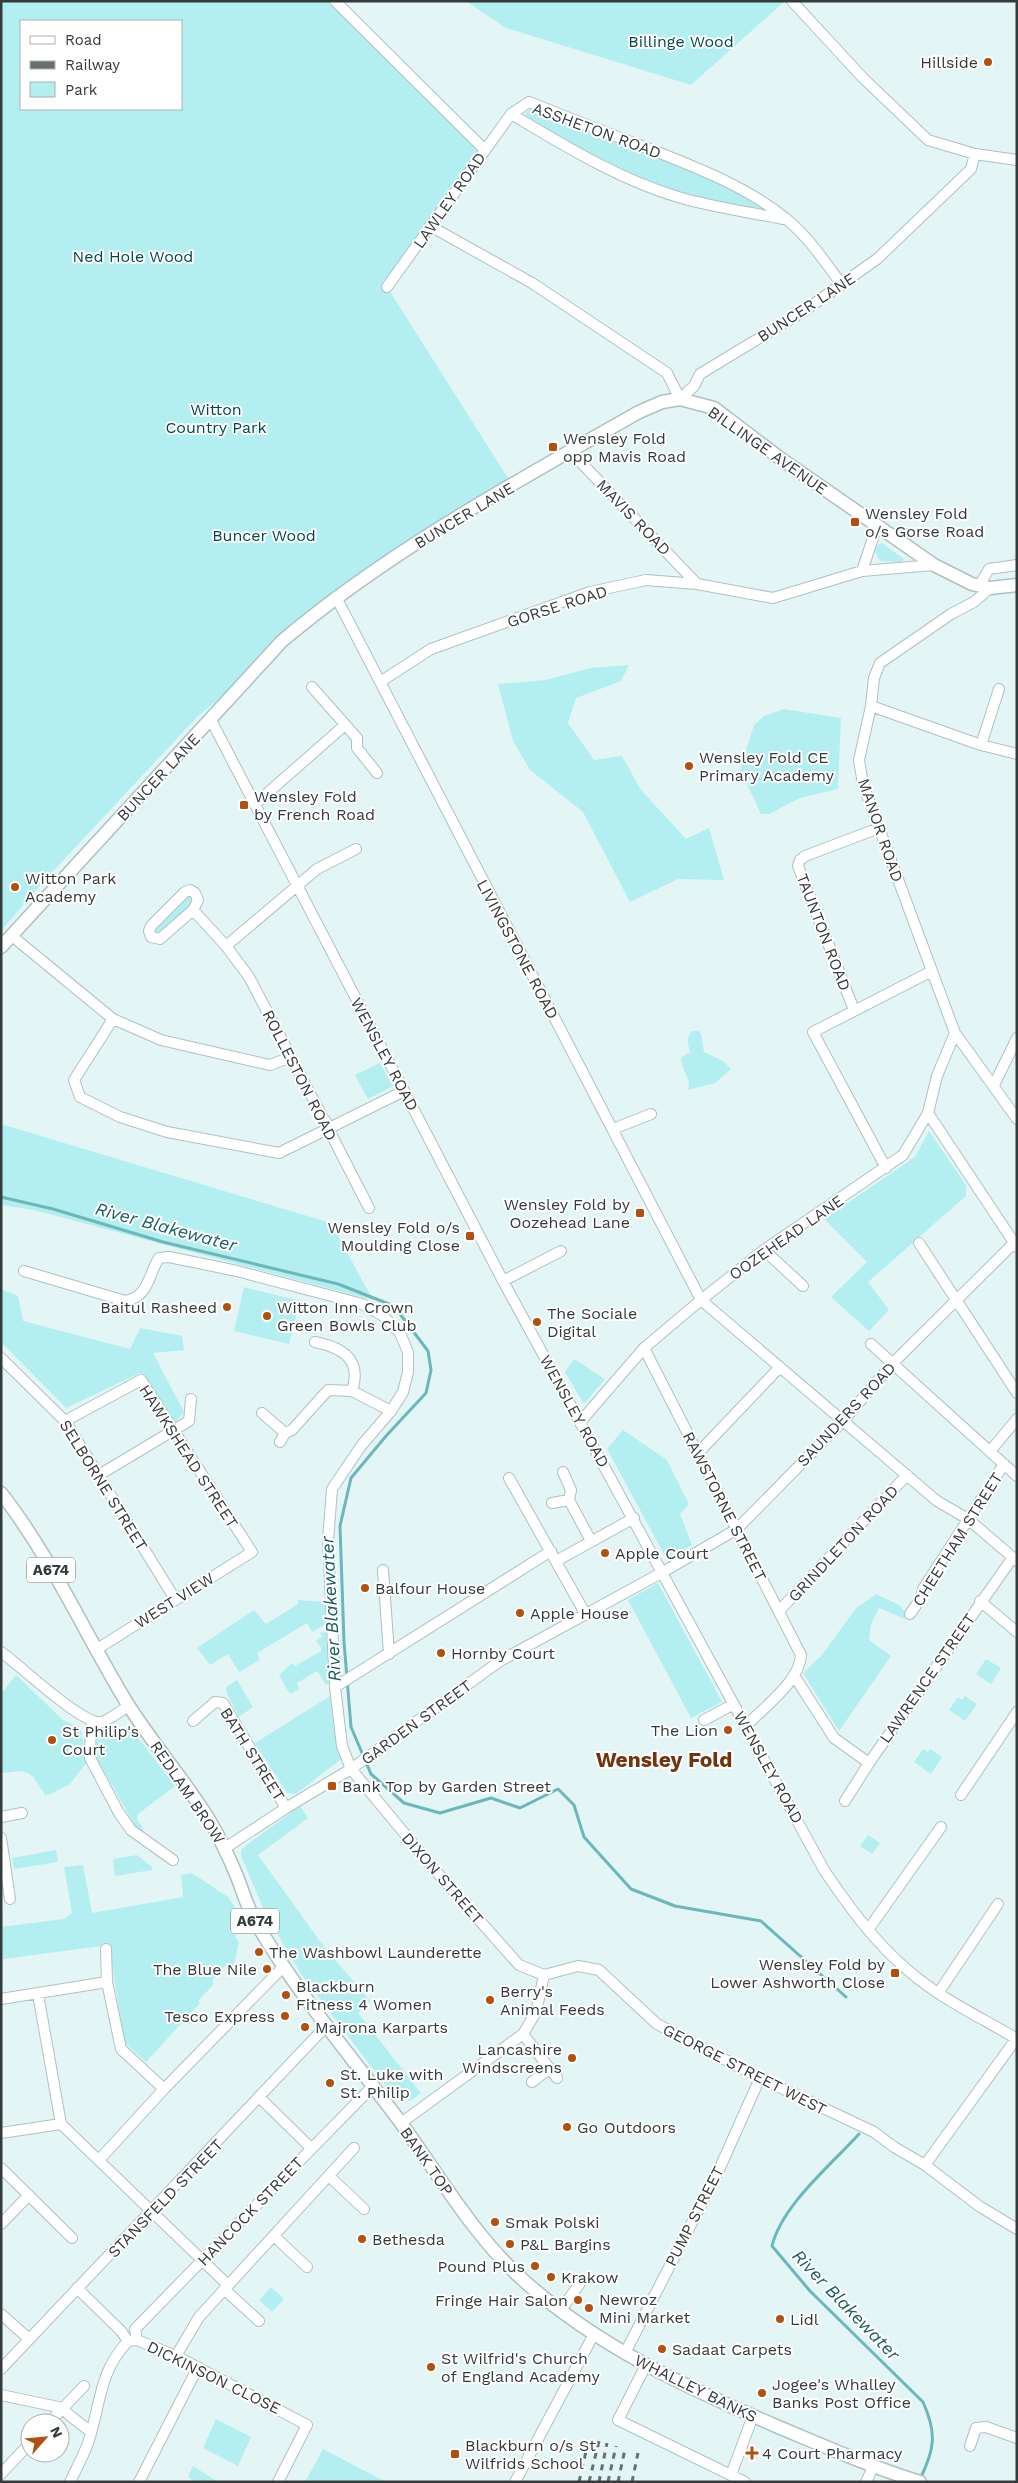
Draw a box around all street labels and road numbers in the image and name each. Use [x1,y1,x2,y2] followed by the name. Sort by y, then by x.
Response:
[530,98,664,163] street label: ASSHETON ROAD
[409,149,490,252] street label: LAWLEY ROAD
[754,269,859,346] street label: BUNCER LANE
[705,402,831,499] street label: BILLINGE AVENUE
[593,475,675,559] street label: MAVIS ROAD
[411,478,518,553] street label: BUNCER LANE
[505,581,610,632] street label: GORSE ROAD
[113,730,204,825] street label: BUNCER LANE
[854,776,907,884] street label: MANOR ROAD
[792,871,855,994] street label: TAUNTON ROAD
[473,876,562,1022] street label: LIVINGSTONE ROAD
[347,994,422,1114] street label: WENSLEY ROAD
[258,1007,341,1144] street label: ROLLESTON ROAD
[725,1191,847,1284] street label: OOZEHEAD LANE
[536,1352,613,1471] street label: WENSLEY ROAD
[793,1358,900,1470] street label: SAUNDERS ROAD
[135,1381,242,1532] street label: HAWKSHEAD STREET
[56,1416,152,1554] street label: SELBORNE STREET
[679,1428,771,1584] street label: RAWSTORNE STREET
[908,1468,1007,1610] street label: CHEETHAM STREET
[784,1481,902,1606] street label: GRINDLETON ROAD
[27,1558,75,1582] road number: A674
[131,1568,218,1632] street label: WEST VIEW
[875,1609,980,1747] street label: LAWRENCE STREET
[357,1676,475,1769] street label: GARDEN STREET
[216,1704,289,1805] street label: BATH STREET
[730,1708,807,1827] street label: WENSLEY ROAD
[146,1737,229,1847] street label: REDLAM BROW
[398,1829,488,1928] street label: DIXON STREET
[231,1908,279,1934] road number: A674
[660,2020,830,2119] street label: GEORGE STREET WEST
[396,2124,457,2199] street label: BANK TOP
[104,2135,227,2262] street label: STANSFELD STREET
[194,2153,307,2270] street label: HANCOCK STREET
[661,2163,728,2269] street label: PUMP STREET
[144,2337,284,2418] street label: DICKINSON CLOSE
[631,2351,760,2426] street label: WHALLEY BANKS

